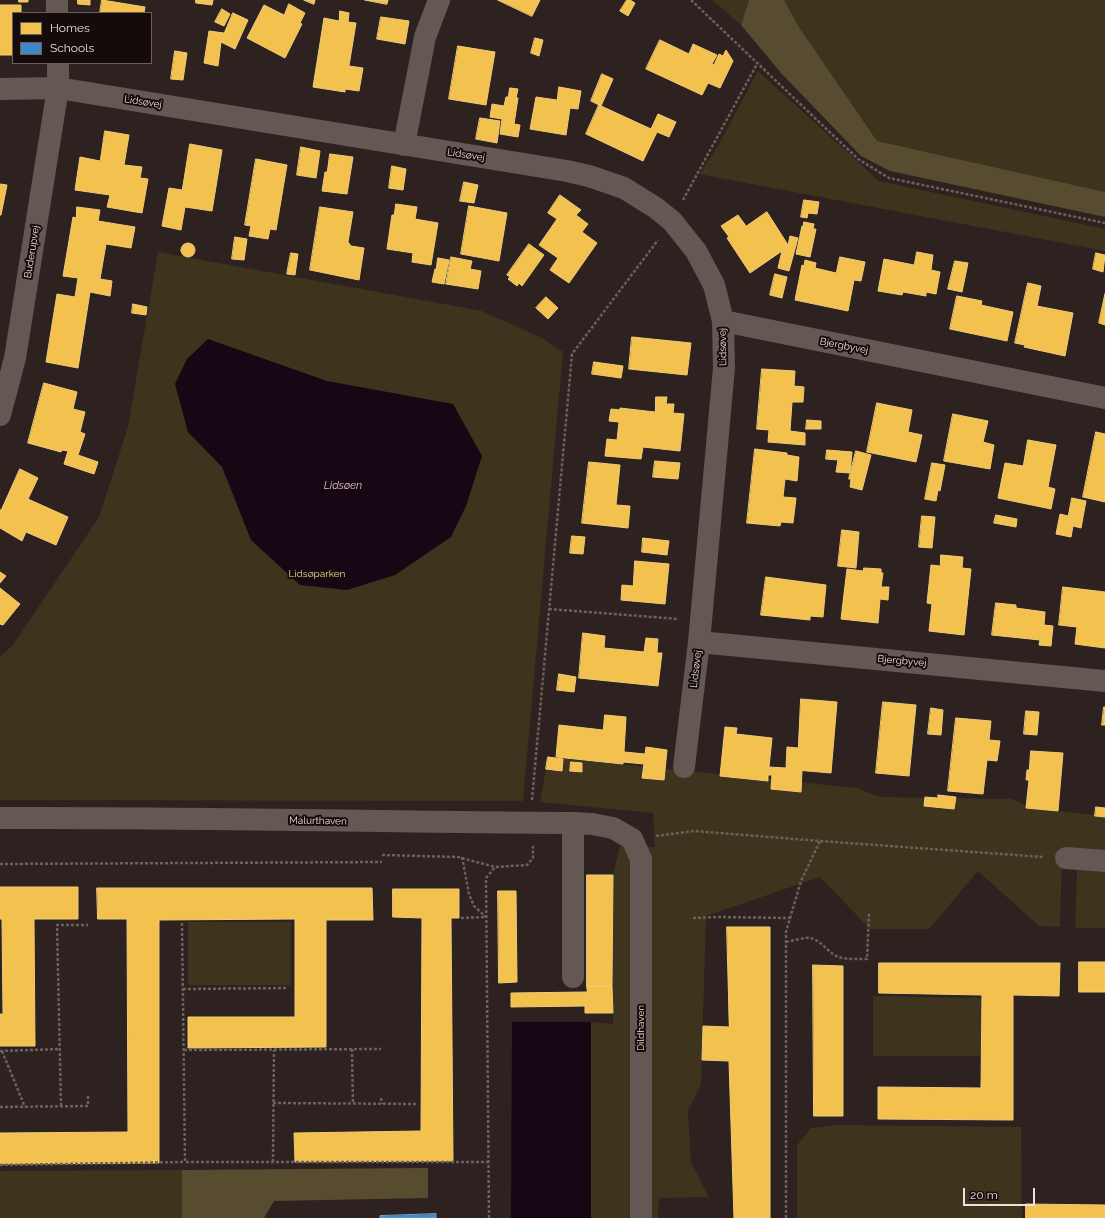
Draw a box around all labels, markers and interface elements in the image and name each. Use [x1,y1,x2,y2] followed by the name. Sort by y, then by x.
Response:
[12,12,152,64] legend
[50,21,90,35] text: Homes
[50,41,94,55] text: Schools
[123,93,163,111] street label: Lidsøvej
[446,146,486,164] street label: Lidsøvej
[22,225,42,279] street label: Buderupvej
[717,328,729,366] street label: Lidsøvej
[819,335,869,357] street label: Bjergbyvej
[324,479,362,493] water label: Lidsøen
[289,568,345,580] park label: Lidsøparken
[688,649,704,689] street label: Lidsøvej
[877,653,927,669] street label: Bjergbyvej
[289,814,347,828] street label: Malurthaven
[635,1005,647,1051] street label: Dildhaven
[965,1180,1037,1206] scale bar
[970,1188,998,1202] text: 20 m

